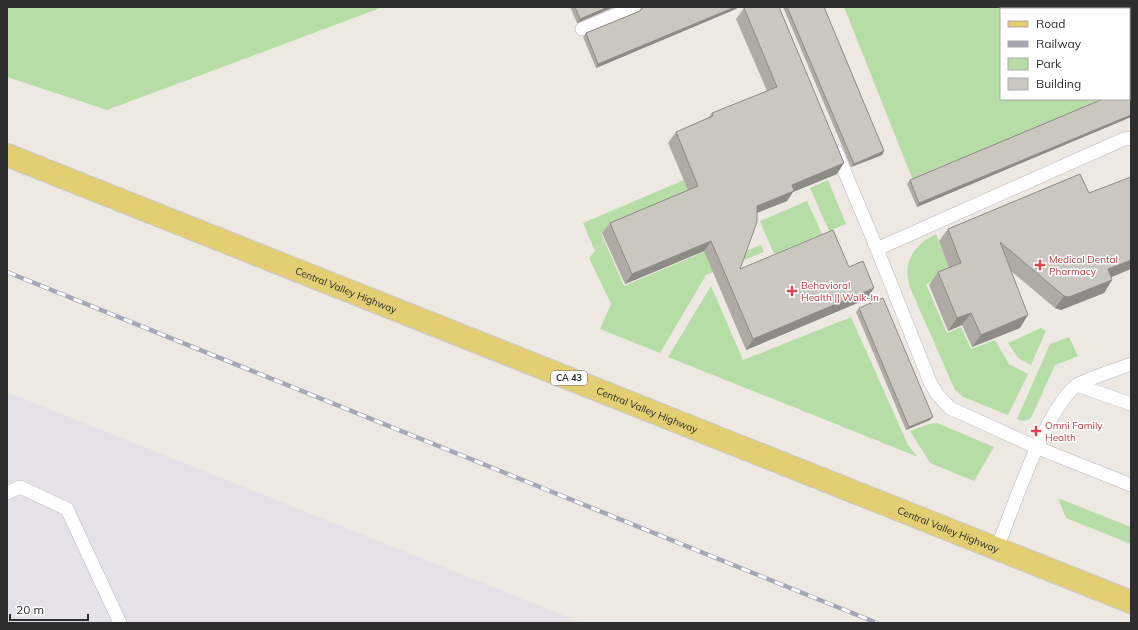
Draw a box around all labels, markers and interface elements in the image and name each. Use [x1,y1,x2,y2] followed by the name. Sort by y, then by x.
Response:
[1000,8,1130,100] legend
[1036,16,1065,31] text: Road
[1036,36,1082,51] text: Railway
[1036,56,1062,71] text: Park
[1036,76,1081,91] text: Building
[1049,253,1118,278] place label: Medical Dental Pharmacy
[1034,259,1046,271] marker: Medical Dental Pharmacy
[293,264,399,317] street label: Central Valley Highway
[801,279,879,304] place label: Behavioral Health || Walk-In
[786,285,798,297] marker: Behavioral Health || Walk-In
[551,371,587,385] road number: CA 43
[594,384,700,436] street label: Central Valley Highway
[1045,419,1103,444] place label: Omni Family Health
[1030,425,1042,437] marker: Omni Family Health
[895,504,1001,556] street label: Central Valley Highway
[10,596,88,622] scale bar
[16,602,44,617] text: 20 m

